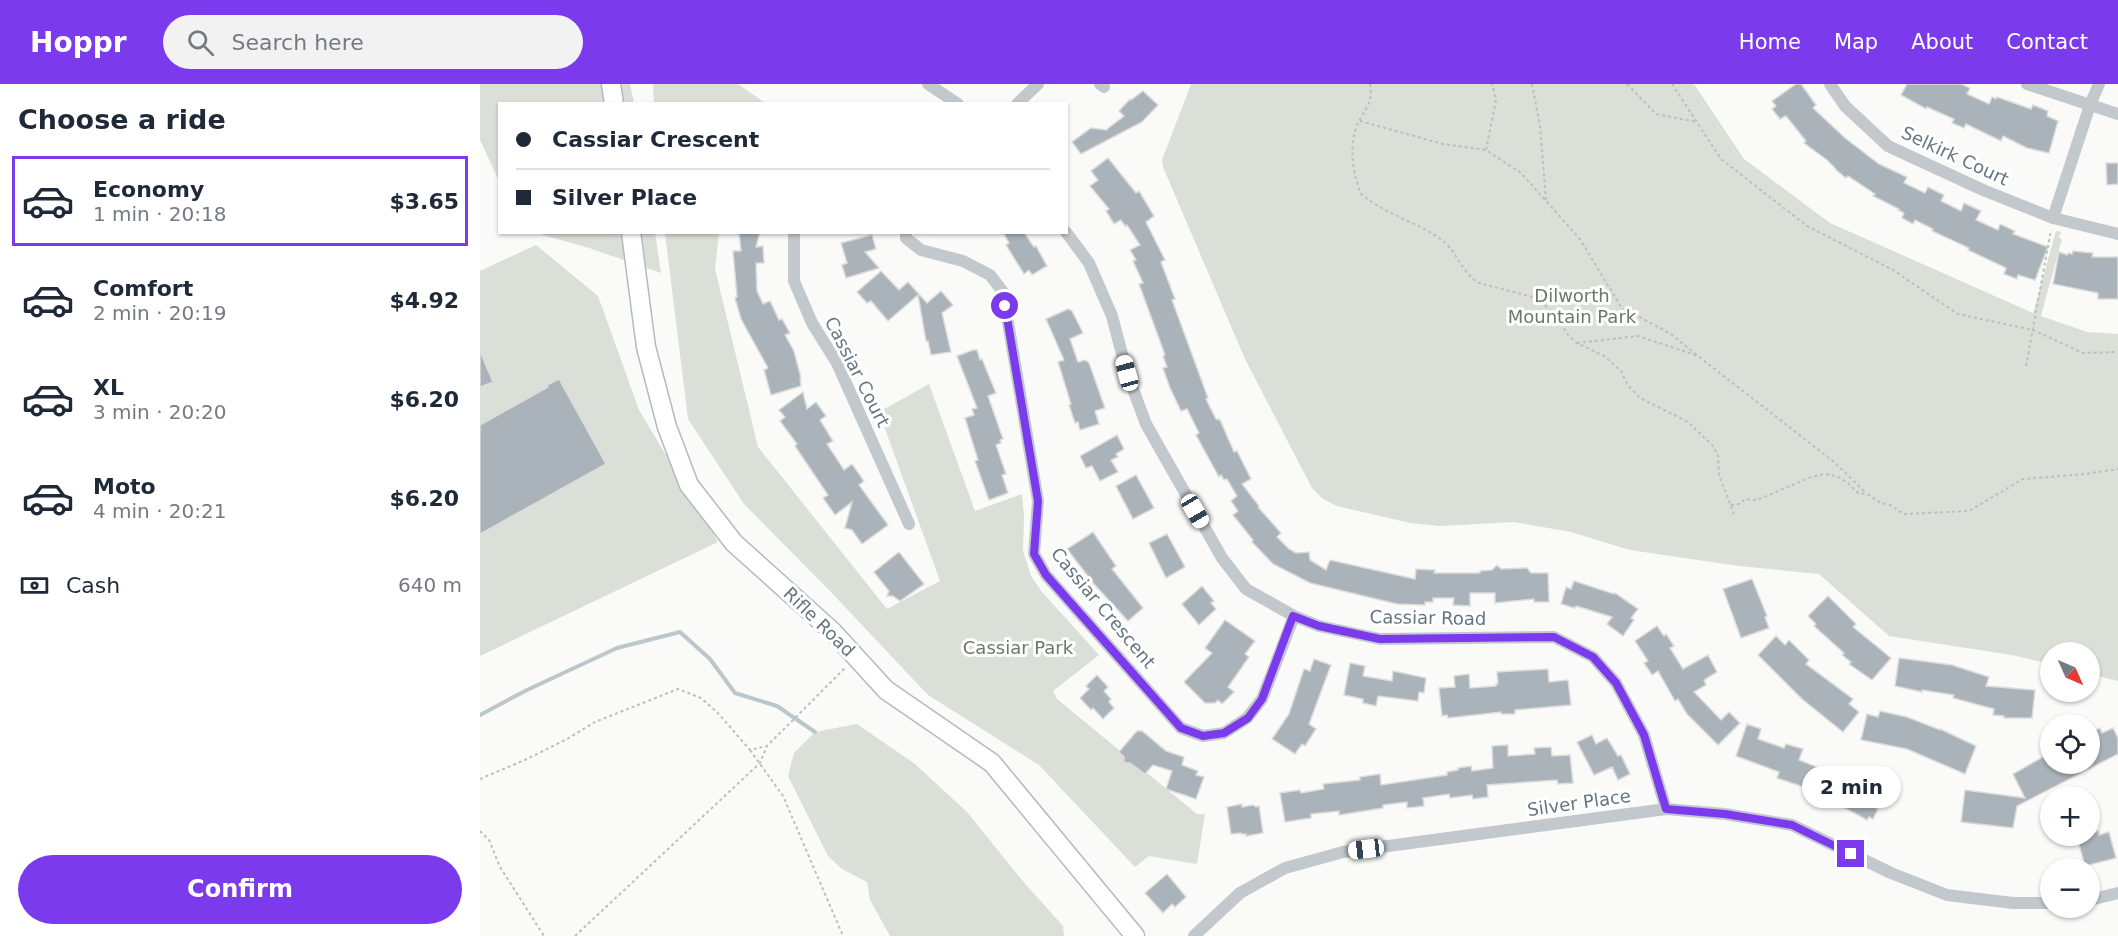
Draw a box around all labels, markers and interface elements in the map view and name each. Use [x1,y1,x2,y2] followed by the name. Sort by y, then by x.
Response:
[163,15,583,69] search box
[30,26,127,59] text: Hoppr
[184,26,217,59] icon: search
[232,30,364,55] text: Search here
[1739,30,1801,54] text: Home
[1834,30,1878,54] text: Map
[1911,30,1973,54] text: About
[2006,30,2088,54] text: Contact
[18,104,226,135] text: Choose a ride
[1898,122,2012,190] street label: Selkirk Court
[552,127,759,152] text: Cassiar Crescent
[21,174,75,228] icon: car
[93,177,204,202] text: Economy
[552,185,697,210] text: Silver Place
[389,189,459,214] text: $3.65
[93,202,227,226] text: 1 min · 20:18
[21,273,75,327] icon: car
[93,276,193,301] text: Comfort
[1508,285,1637,327] park label: Dilworth Mountain Park
[389,288,459,313] text: $4.92
[991,292,1018,319] route start
[93,301,227,325] text: 2 min · 20:19
[821,313,894,430] street label: Cassiar Court
[1114,353,1140,393] car
[21,372,75,426] icon: car
[93,375,124,400] text: XL
[389,387,459,412] text: $6.20
[93,400,227,424] text: 3 min · 20:20
[21,471,75,525] icon: car
[93,474,156,499] text: Moto
[389,486,459,511] text: $6.20
[1178,491,1212,531] car
[93,499,227,523] text: 4 min · 20:21
[1047,543,1160,672] street label: Cassiar Crescent
[18,569,51,602] icon: cash
[66,573,120,598] text: Cash
[398,573,462,597] text: 640 m
[779,583,859,661] street label: Rifle Road
[1369,606,1487,629] street label: Cassiar Road
[963,637,1074,658] park label: Cassiar Park
[2040,642,2100,702] north arrow
[2040,642,2100,918] map controls
[2040,714,2100,774] button: locate
[1802,767,1900,809] callout: 2 min
[1820,775,1883,799] text: 2 min
[1526,785,1632,820] street label: Silver Place
[2040,786,2100,846] button: +
[1347,838,1385,860] car
[1837,840,1864,867] route end
[18,855,462,924] button: Confirm
[2040,858,2100,918] button: −

